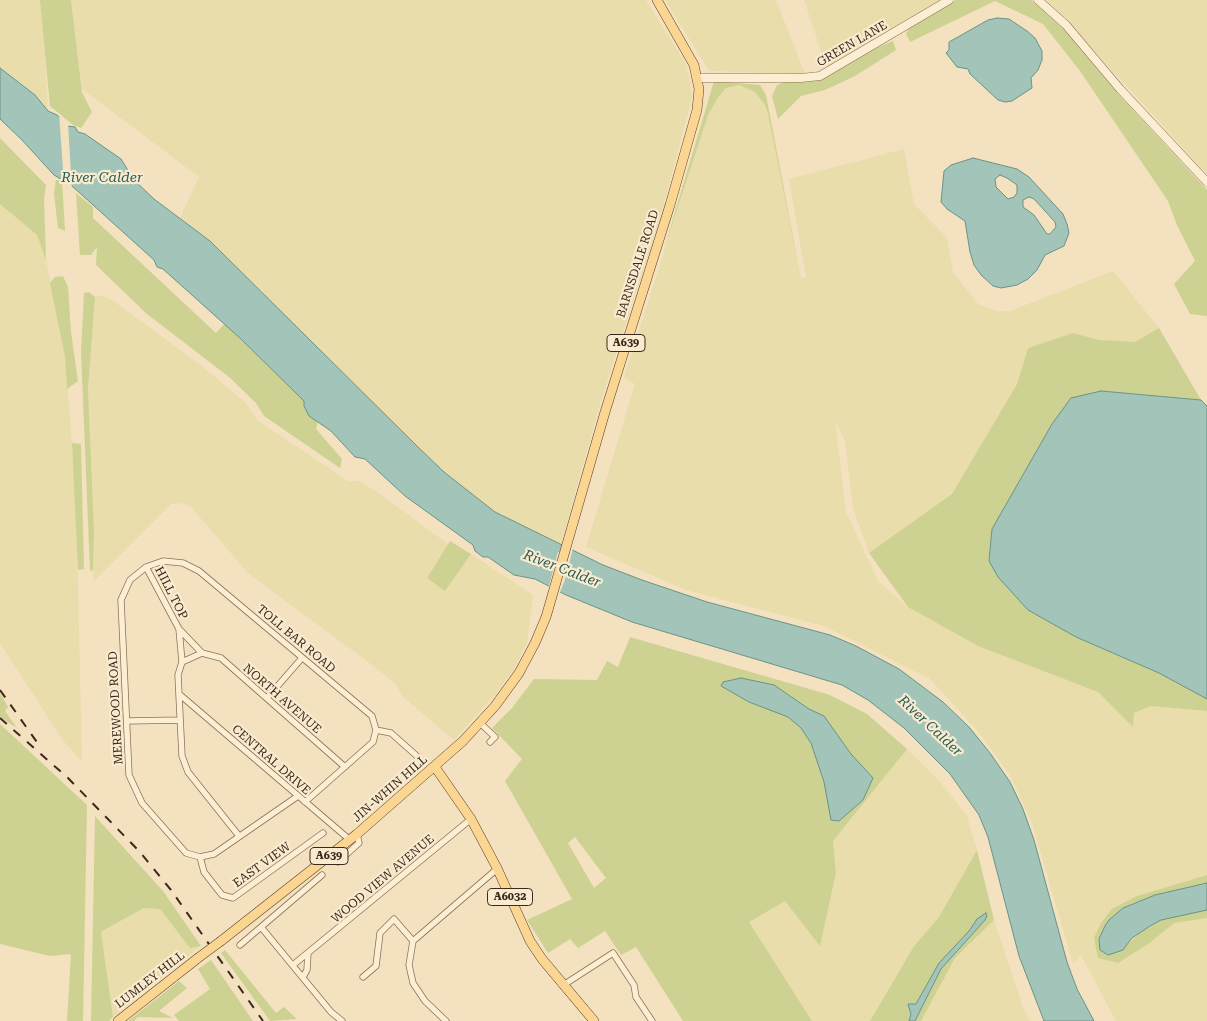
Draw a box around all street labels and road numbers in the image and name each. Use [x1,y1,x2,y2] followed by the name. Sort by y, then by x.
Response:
[814,18,890,70] street label: GREEN LANE
[614,208,662,320] street label: BARNSDALE ROAD
[607,334,645,352] road number: A639
[152,564,190,622] street label: HILL TOP
[254,602,338,676] street label: TOLL BAR ROAD
[106,651,126,765] street label: MEREWOOD ROAD
[240,661,324,737] street label: NORTH AVENUE
[229,722,313,798] street label: CENTRAL DRIVE
[350,753,430,825] street label: JIN-WHIN HILL
[329,832,437,926] street label: WOOD VIEW AVENUE
[231,839,293,891] street label: EAST VIEW
[310,848,348,864] road number: A639
[488,889,532,906] road number: A6032
[112,948,188,1012] street label: LUMLEY HILL

